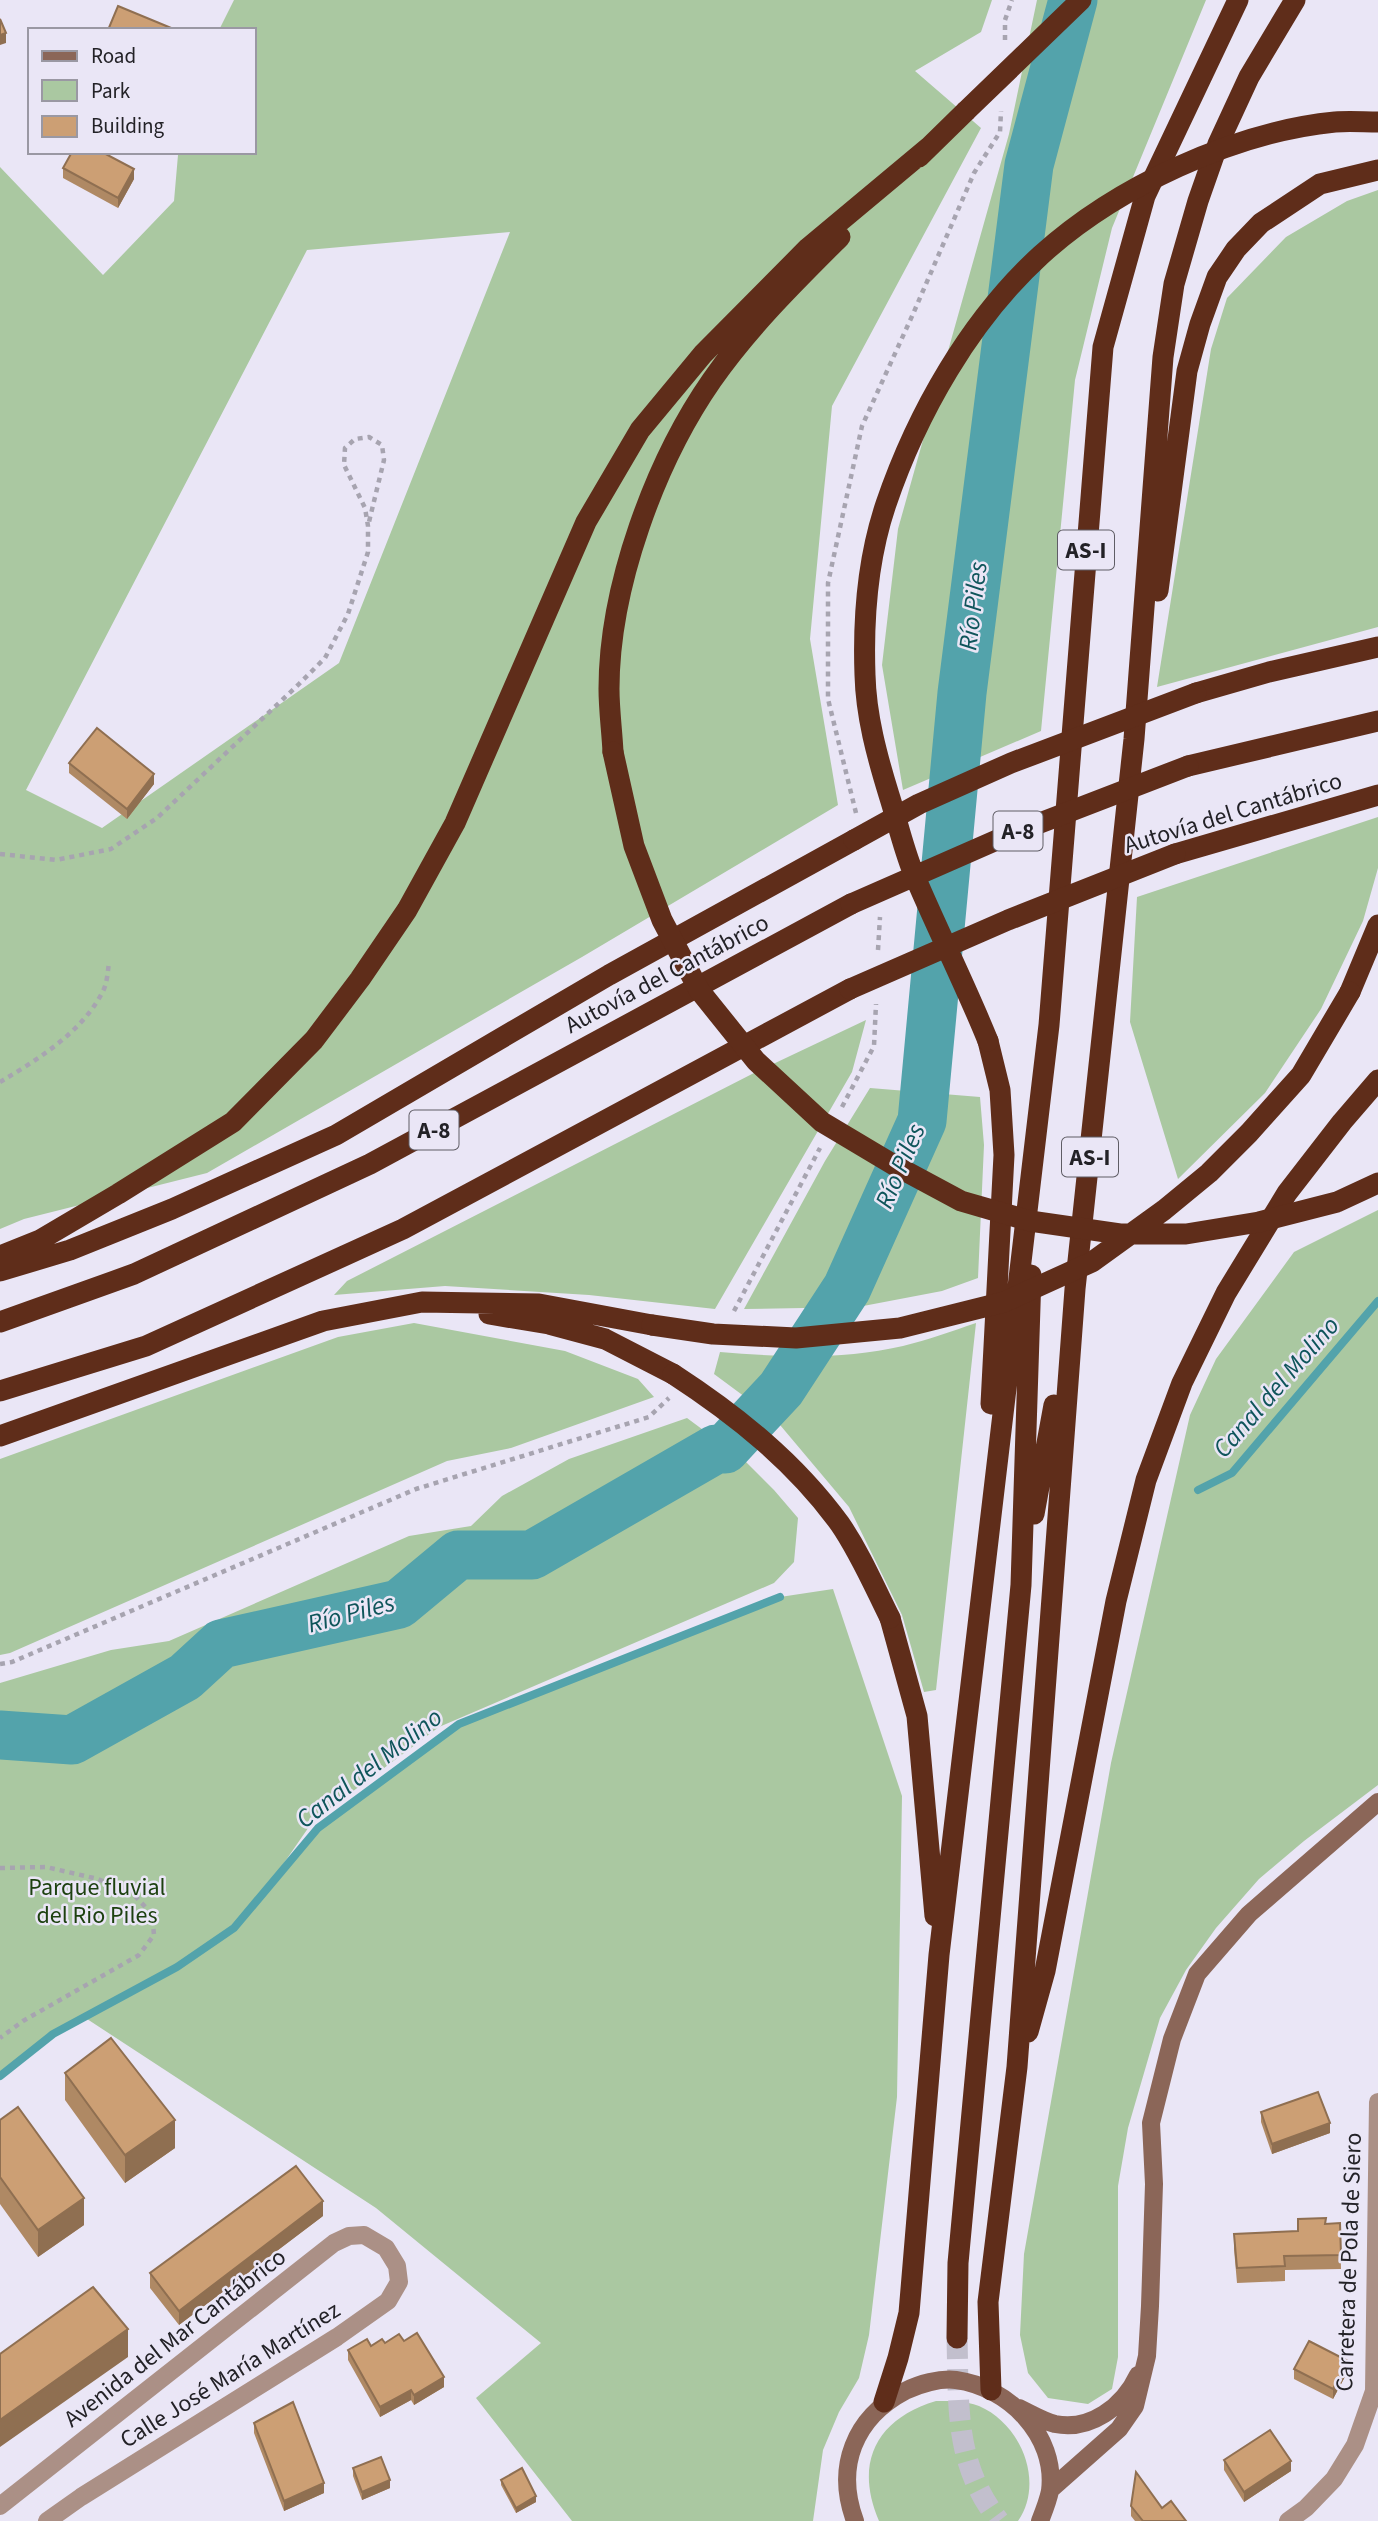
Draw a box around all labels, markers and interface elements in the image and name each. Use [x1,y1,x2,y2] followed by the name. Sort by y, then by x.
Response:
[28,28,256,154] legend
[91,41,136,71] text: Road
[91,76,131,106] text: Park
[91,111,165,141] text: Building
[1058,530,1114,570] road number: AS-I
[949,560,997,652] water label: Río Piles
[1120,763,1346,863] street label: Autovía del Cantábrico
[993,811,1042,850] road number: A-8
[559,905,775,1043] street label: Autovía del Cantábrico
[410,1110,458,1149] road number: A-8
[866,1118,934,1214] water label: Río Piles
[1062,1138,1118,1176] road number: AS-I
[1204,1308,1348,1466] water label: Canal del Molino
[303,1584,399,1642] water label: Río Piles
[288,1699,450,1837] water label: Canal del Molino
[28,1870,166,1933] park label: Parque fluvial del Rio Piles
[1327,2132,1371,2392] street label: Carretera de Pola de Siero
[56,2240,294,2436] street label: Avenida del Mar Cantábrico
[113,2293,347,2457] street label: Calle José María Martínez

